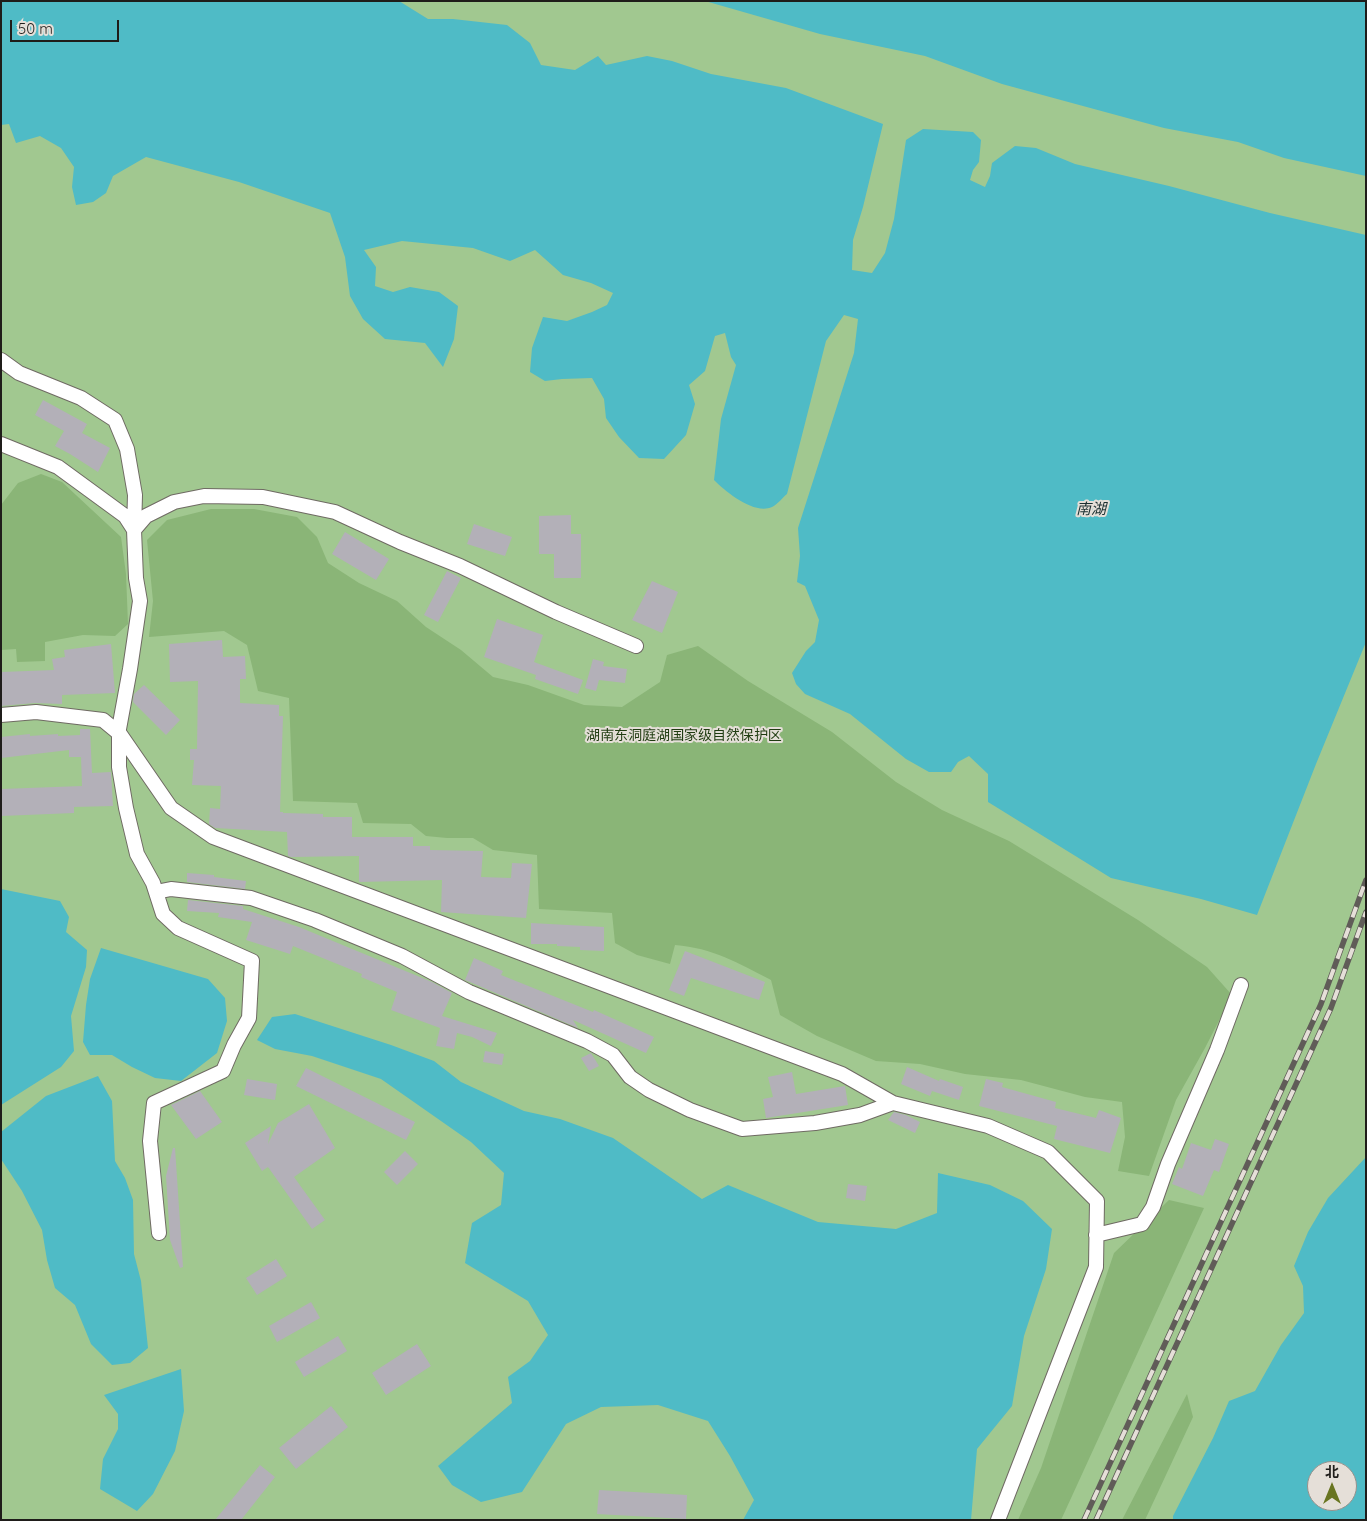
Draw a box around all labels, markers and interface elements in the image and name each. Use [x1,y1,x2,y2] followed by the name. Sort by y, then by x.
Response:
[12,10,121,42] scale bar
[18,19,53,38] text: 50 m
[1076,500,1106,518] water label: 南湖
[586,728,782,744] park label: 湖南东洞庭湖国家级自然保护区
[1307,1461,1357,1511] north arrow
[1325,1463,1339,1481] text: 北

